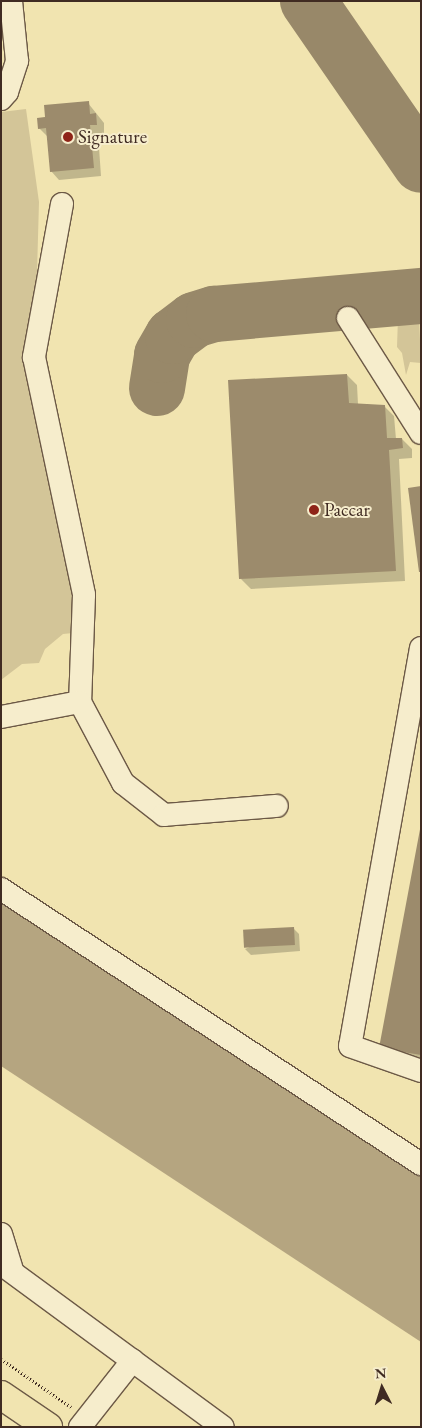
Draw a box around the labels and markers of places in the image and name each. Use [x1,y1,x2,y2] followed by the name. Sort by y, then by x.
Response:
[78,126,147,148] place label: Signature
[62,131,74,143] marker: Signature
[324,499,370,521] place label: Paccar
[308,504,320,516] marker: Paccar

